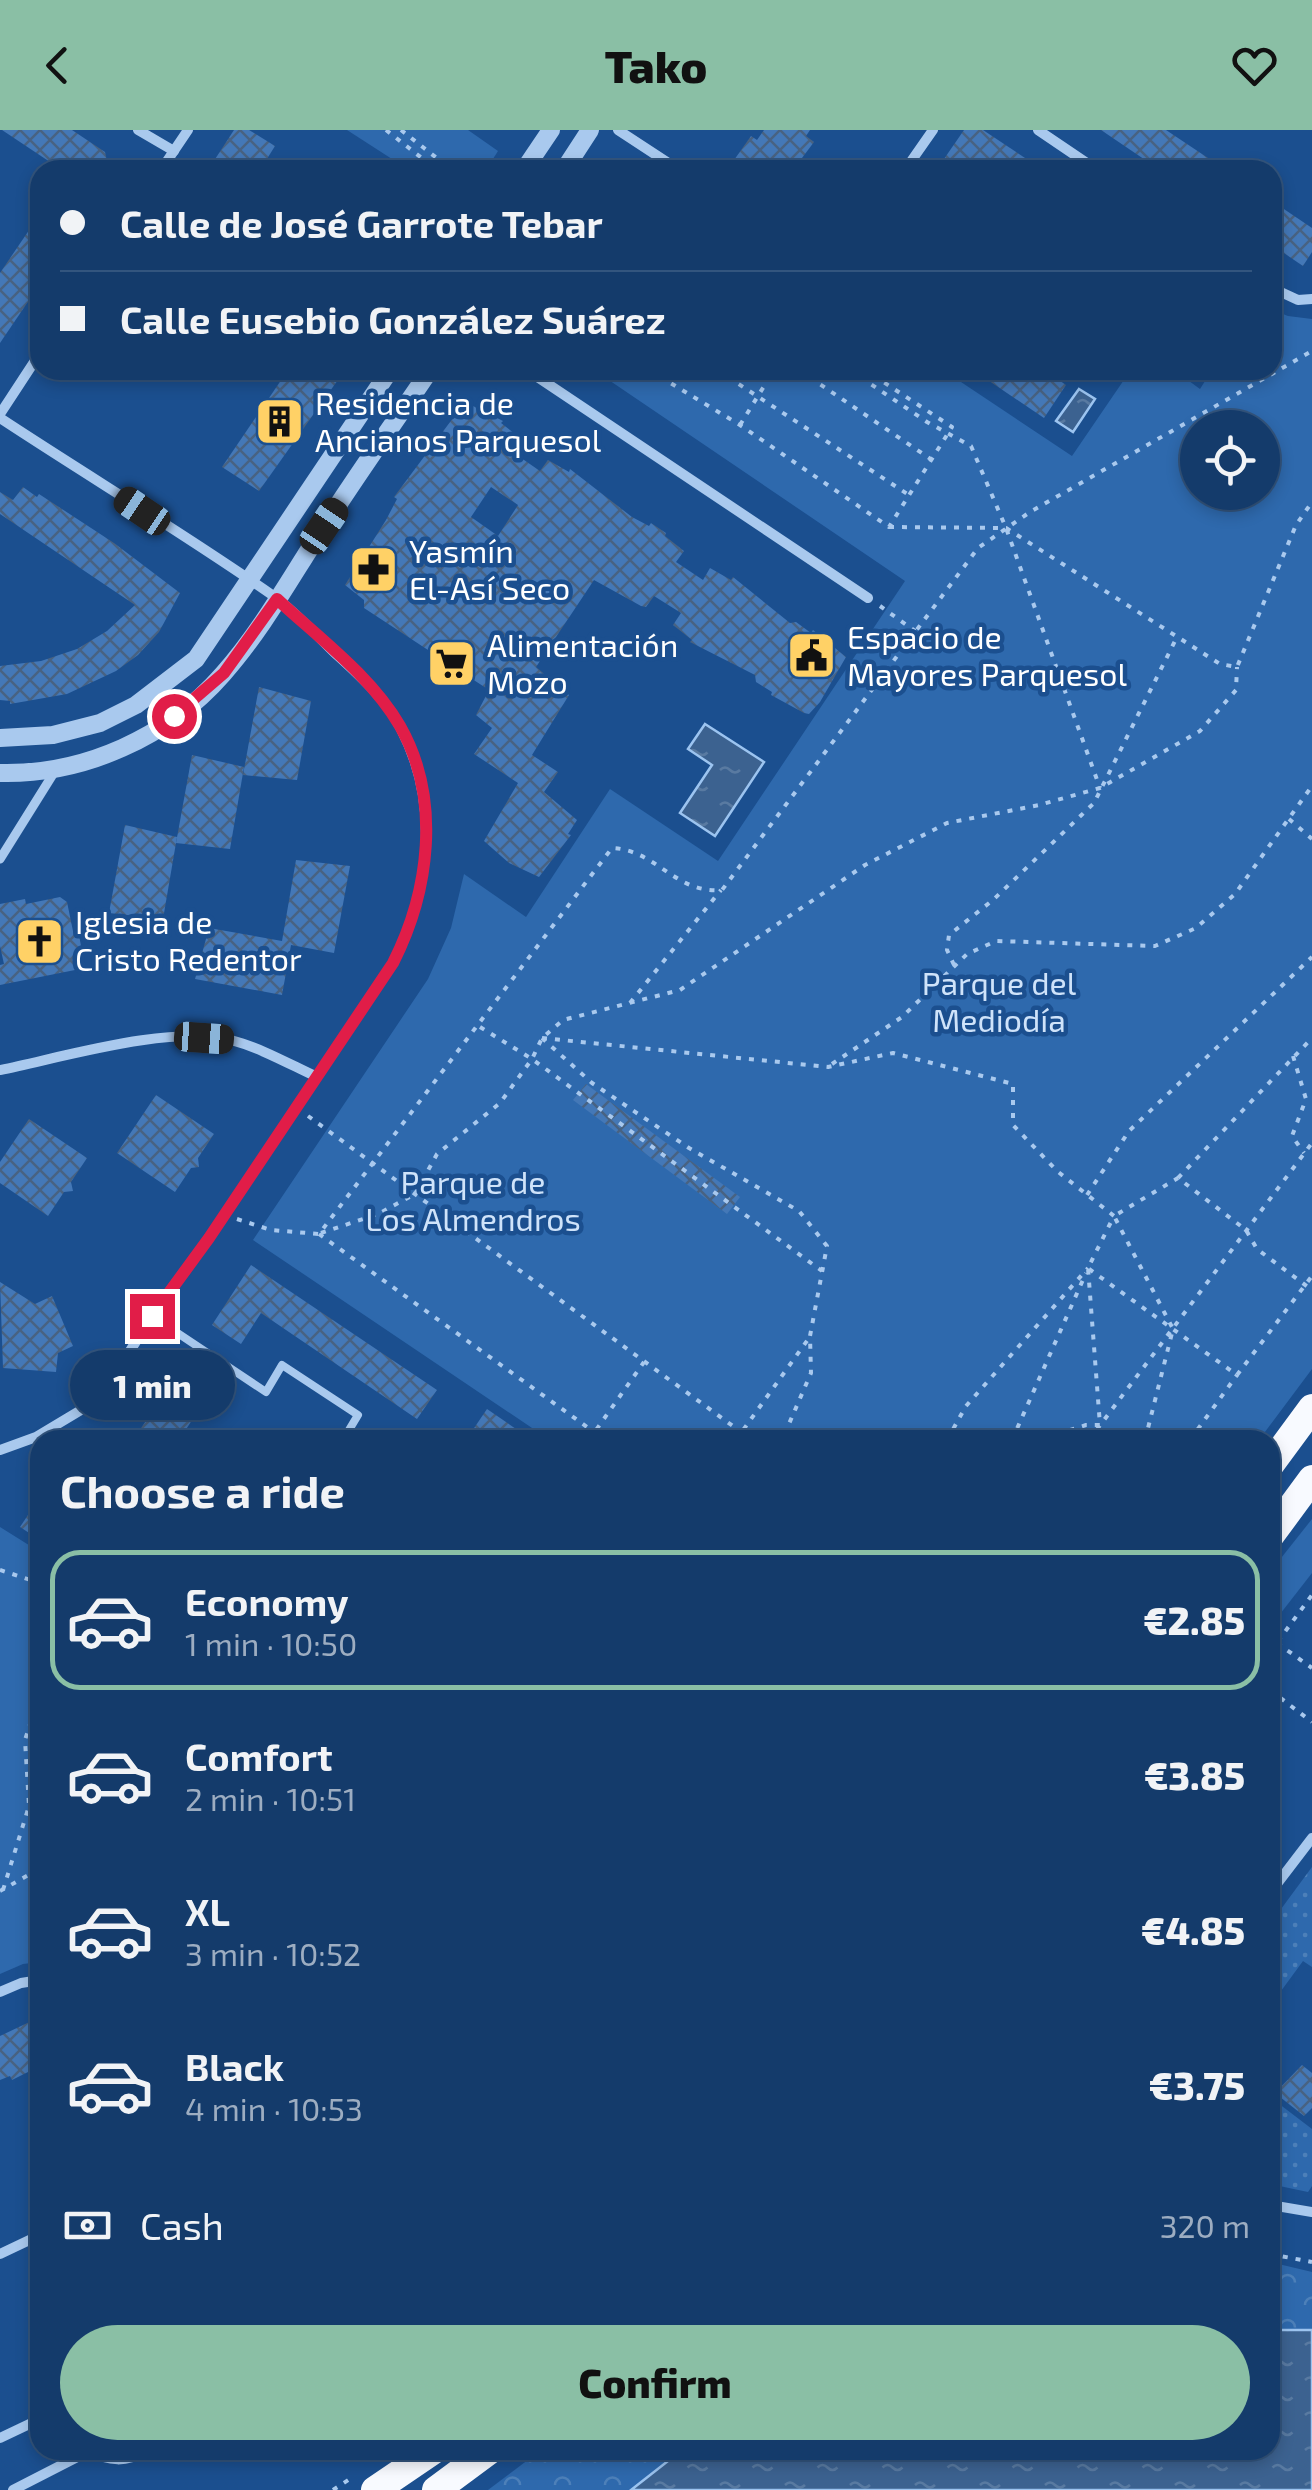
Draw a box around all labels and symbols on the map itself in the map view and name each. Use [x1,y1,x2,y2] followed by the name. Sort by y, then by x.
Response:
[315,383,602,458] place label: Residencia de Ancianos Parquesol
[254,396,306,448] building icon: Residencia de Ancianos Parquesol
[109,482,175,540] car
[295,493,353,559] car
[409,531,570,606] place label: Yasmín El-Así Seco
[348,544,400,596] pharmacy icon: Yasmín El-Así Seco
[847,617,1127,692] place label: Espacio de Mayores Parquesol
[487,625,678,700] place label: Alimentación Mozo
[786,630,838,682] public building icon: Espacio de Mayores Parquesol
[426,638,478,690] supermarket icon: Alimentación Mozo
[152,694,197,739] route start
[75,902,302,977] place label: Iglesia de Cristo Redentor
[14,915,66,967] church icon: Iglesia de Cristo Redentor
[922,963,1077,1038] park label: Parque del Mediodía
[173,1021,235,1055] car
[365,1162,581,1237] park label: Parque de Los Almendros
[130,1294,175,1339] route end
[70,1351,234,1421] callout: 1 min

